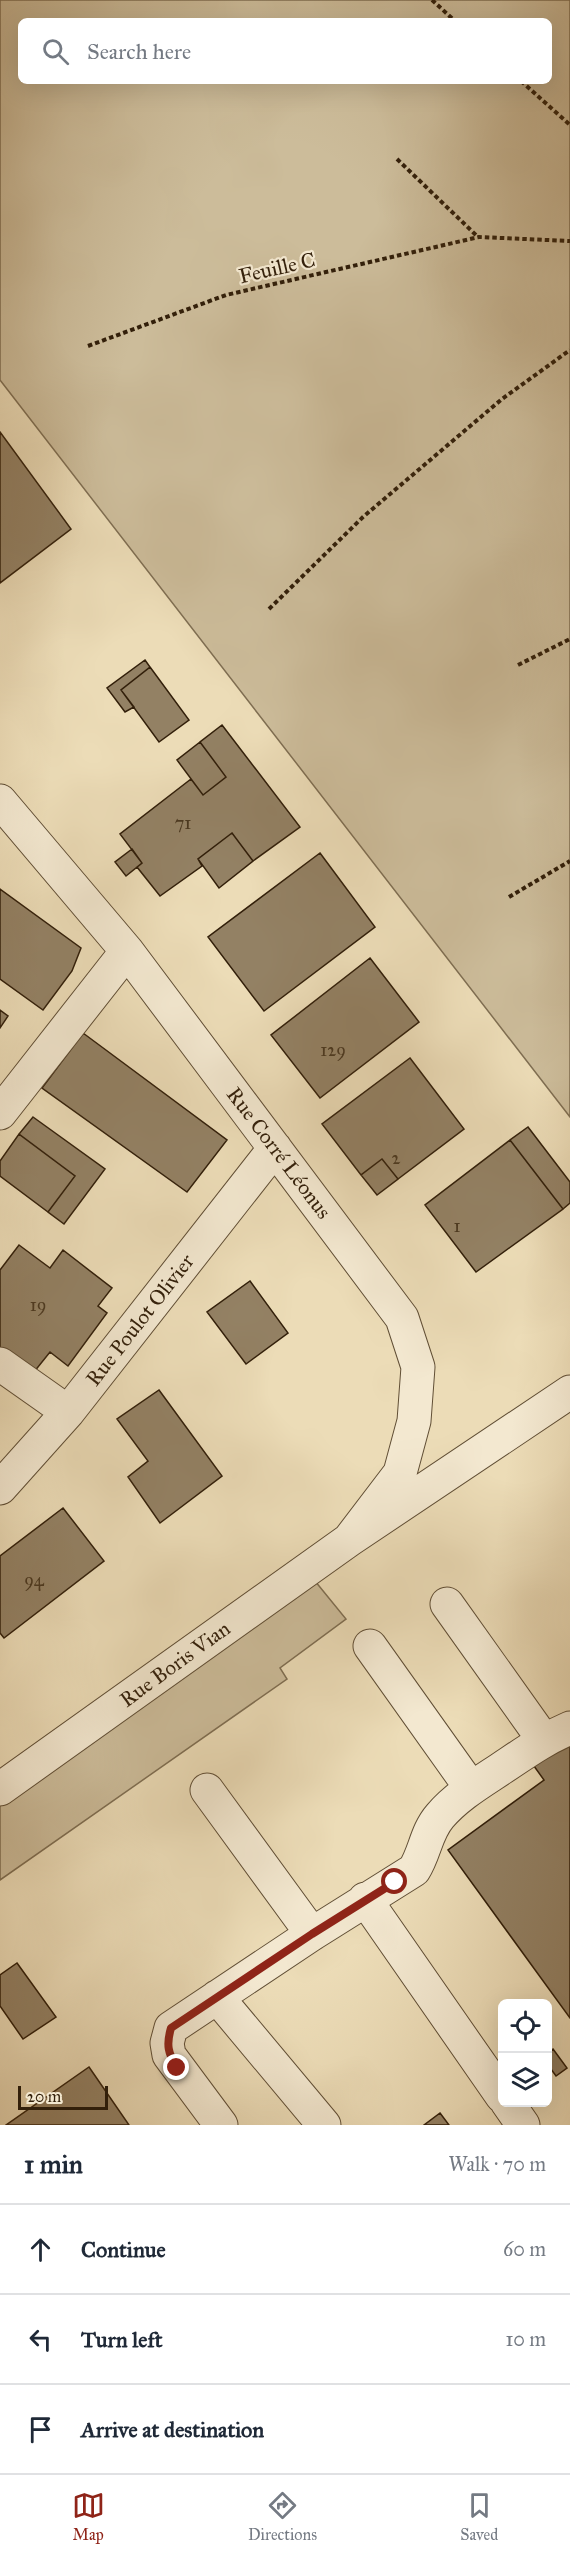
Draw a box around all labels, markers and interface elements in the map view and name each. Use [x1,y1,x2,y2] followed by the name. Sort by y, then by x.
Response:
[18,18,552,84] search box
[39,35,72,68] icon: search
[87,38,191,65] text: Search here
[236,247,318,289] street label: Feuille C
[175,812,191,834] house number: 71
[320,1039,346,1061] house number: 129
[221,1082,337,1224] street label: Rue Corré Léonus
[392,1147,401,1169] house number: 2
[453,1215,461,1237] house number: 1
[80,1249,200,1391] street label: Rue Poulot Olivier
[30,1294,46,1316] house number: 19
[24,1569,45,1591] house number: 94
[115,1615,235,1713] street label: Rue Boris Vian
[381,1868,407,1894] route start
[498,1999,552,2107] map controls
[498,1999,552,2053] button: locate
[498,2053,552,2107] button: layers
[163,2054,189,2080] route end
[18,2083,108,2110] scale bar
[27,2087,61,2106] text: 20 m
[24,2148,83,2180] text: 1 min
[448,2152,546,2176] text: Walk · 70 m
[24,2233,57,2266] icon: ahead
[81,2236,166,2263] text: Continue
[503,2237,546,2261] text: 60 m
[24,2323,57,2356] icon: left
[81,2326,163,2353] text: Turn left
[505,2327,546,2351] text: 10 m
[24,2413,57,2446] icon: arrive
[81,2416,264,2443] text: Arrive at destination
[72,2489,105,2544] tab: Map
[248,2489,317,2544] tab: Directions
[460,2489,498,2544] tab: Saved

